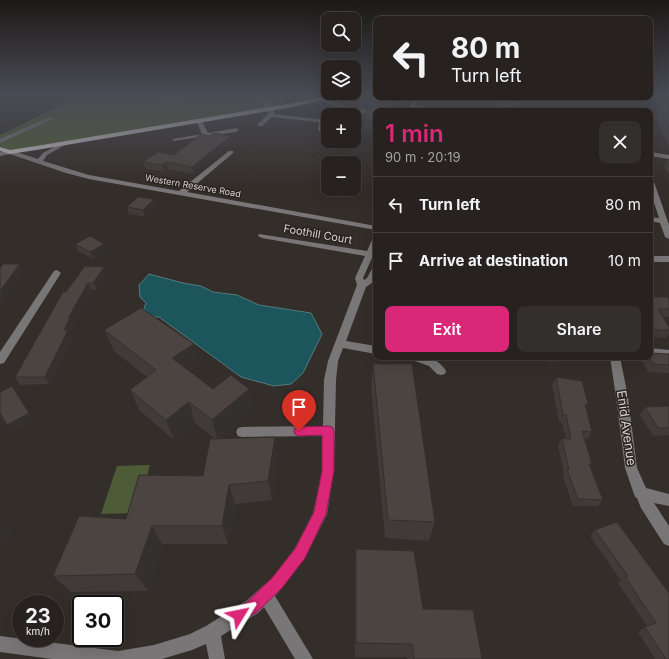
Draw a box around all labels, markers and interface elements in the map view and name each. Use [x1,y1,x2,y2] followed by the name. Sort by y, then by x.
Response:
[321,12,361,196] map controls
[321,12,361,52] button: search
[451,31,520,65] text: 80 m
[385,32,437,84] icon: left
[321,60,361,100] button: layers
[451,65,521,86] text: Turn left
[321,108,361,148] button: +
[385,119,444,148] text: 1 min
[599,121,641,163] button: close
[385,149,461,165] text: 90 m · 20:19
[321,156,361,196] button: −
[145,172,242,199] street label: Western Reserve Road
[385,194,407,216] icon: left
[419,195,480,214] text: Turn left
[605,195,641,214] text: 80 m
[283,221,354,247] street label: Foothill Court
[385,250,407,272] icon: arrive
[419,251,568,270] text: Arrive at destination
[608,251,641,270] text: 10 m
[385,306,509,352] button: Exit
[517,306,641,352] button: Share
[614,389,640,467] street label: Enid Avenue
[282,390,316,431] pin
[288,396,310,418] icon: arrive
[218,594,260,636] position arrow
[72,595,124,647] speed limit sign: 30
[25,604,51,628] text: 23
[26,625,50,637] text: km/h

